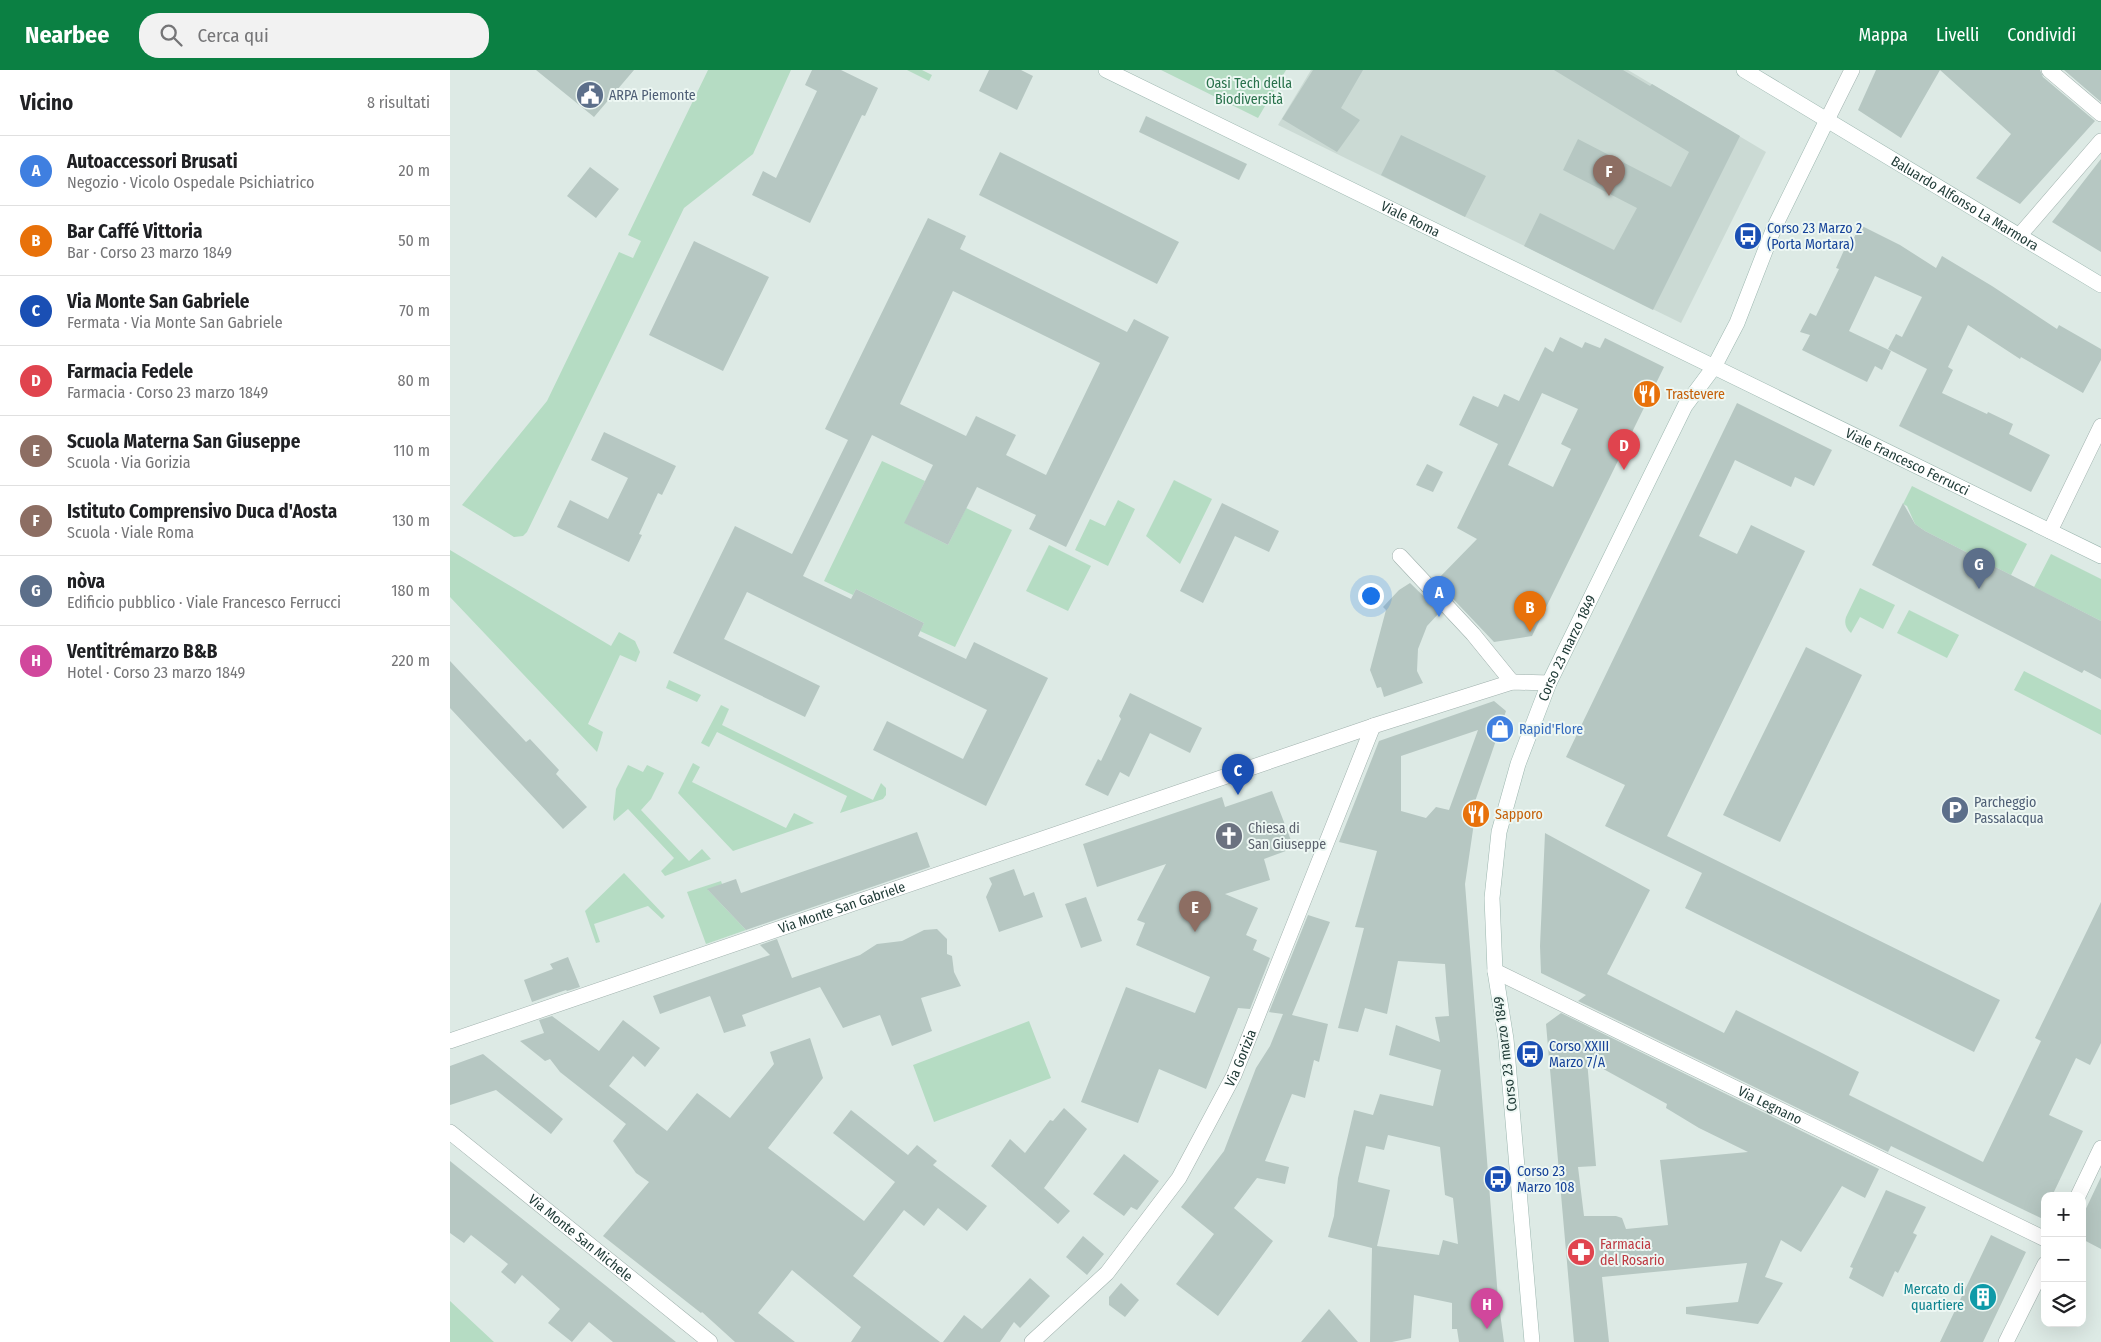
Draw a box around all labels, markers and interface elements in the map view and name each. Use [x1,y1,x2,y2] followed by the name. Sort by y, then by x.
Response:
[139,13,489,58] search box
[25,21,109,49] text: Nearbee
[157,21,185,49] icon: search
[197,24,269,47] text: Cerca qui
[1859,24,1908,46] text: Mappa
[1936,24,1979,46] text: Livelli
[2007,24,2076,46] text: Condividi
[1206,75,1292,108] park label: Oasi Tech della Biodiversità
[575,80,605,110] public building icon: ARPA Piemonte
[609,87,696,104] place label: ARPA Piemonte
[20,90,73,116] text: Vicino
[367,93,430,112] text: 8 risultati
[67,150,238,173] text: Autoaccessori Brusati
[1888,153,2042,255] street label: Baluardo Alfonso La Marmora
[1593,155,1625,196] pin: F
[32,161,40,180] text: A
[399,161,430,180] text: 20 m
[67,173,314,192] text: Negozio · Vicolo Ospedale Psichiatrico
[1378,198,1443,241] street label: Viale Roma
[67,220,202,243] text: Bar Caffé Vittoria
[1767,220,1862,253] place label: Corso 23 Marzo 2 (Porta Mortara)
[1733,221,1763,251] bus stop icon: Corso 23 Marzo 2 (Porta Mortara)
[32,231,40,250] text: B
[398,231,430,250] text: 50 m
[67,243,232,262] text: Bar · Corso 23 marzo 1849
[67,290,249,313] text: Via Monte San Gabriele
[32,301,40,320] text: C
[399,301,430,320] text: 70 m
[67,313,283,332] text: Fermata · Via Monte San Gabriele
[67,360,193,383] text: Farmacia Fedele
[31,371,41,390] text: D
[398,371,430,390] text: 80 m
[1632,379,1662,409] restaurant icon: Trastevere
[67,383,268,402] text: Farmacia · Corso 23 marzo 1849
[1666,386,1725,403] place label: Trastevere
[1843,425,1972,499] street label: Viale Francesco Ferrucci
[1608,429,1640,470] pin: D
[67,430,300,453] text: Scuola Materna San Giuseppe
[32,441,40,460] text: E
[393,441,430,460] text: 110 m
[67,453,191,472] text: Scuola · Via Gorizia
[67,500,337,523] text: Istituto Comprensivo Duca d'Aosta
[32,511,40,530] text: F
[392,511,430,530] text: 130 m
[67,523,194,542] text: Scuola · Viale Roma
[1963,548,1995,589] pin: G
[67,570,105,593] text: nòva
[1423,576,1455,617] pin: A
[31,581,41,600] text: G
[391,581,430,600] text: 180 m
[1358,583,1384,609] your location
[1514,591,1546,632] pin: B
[1535,592,1600,704] street label: Corso 23 marzo 1849
[67,593,341,612] text: Edificio pubblico · Viale Francesco Ferrucci
[67,640,217,663] text: Ventitrémarzo B&B
[31,651,41,670] text: H
[391,651,430,670] text: 220 m
[67,663,245,682] text: Hotel · Corso 23 marzo 1849
[1485,714,1515,744] shop icon: Rapid'Flore
[1519,721,1583,738] place label: Rapid'Flore
[1222,754,1254,795] pin: C
[1974,794,2044,827] place label: Parcheggio Passalacqua
[1940,795,1970,825] parking icon: Parcheggio Passalacqua
[1461,799,1491,829] restaurant icon: Sapporo
[1495,806,1543,823] place label: Sapporo
[1248,820,1326,853] place label: Chiesa di San Giuseppe
[1214,821,1244,851] church icon: Chiesa di San Giuseppe
[776,878,908,937] street label: Via Monte San Gabriele
[1179,891,1211,932] pin: E
[1490,995,1521,1112] street label: Corso 23 marzo 1849
[1221,1027,1260,1090] street label: Via Gorizia
[1549,1038,1609,1071] place label: Corso XXIII Marzo 7/A
[1515,1039,1545,1069] bus stop icon: Corso XXIII Marzo 7/A
[1735,1083,1805,1128] street label: Via Legnano
[1517,1163,1574,1196] place label: Corso 23 Marzo 108
[1483,1164,1513,1194] bus stop icon: Corso 23 Marzo 108
[525,1191,636,1285] street label: Via Monte San Michele
[2041,1192,2086,1327] map controls
[2041,1192,2086,1237] button: +
[1600,1236,1665,1269] place label: Farmacia del Rosario
[1566,1237,1596,1267] pharmacy icon: Farmacia del Rosario
[2041,1237,2086,1282] button: −
[1904,1281,1964,1314] place label: Mercato di quartiere
[1968,1282,1998,1312] building icon: Mercato di quartiere
[2041,1282,2086,1327] button: layers
[1471,1288,1503,1329] pin: H

